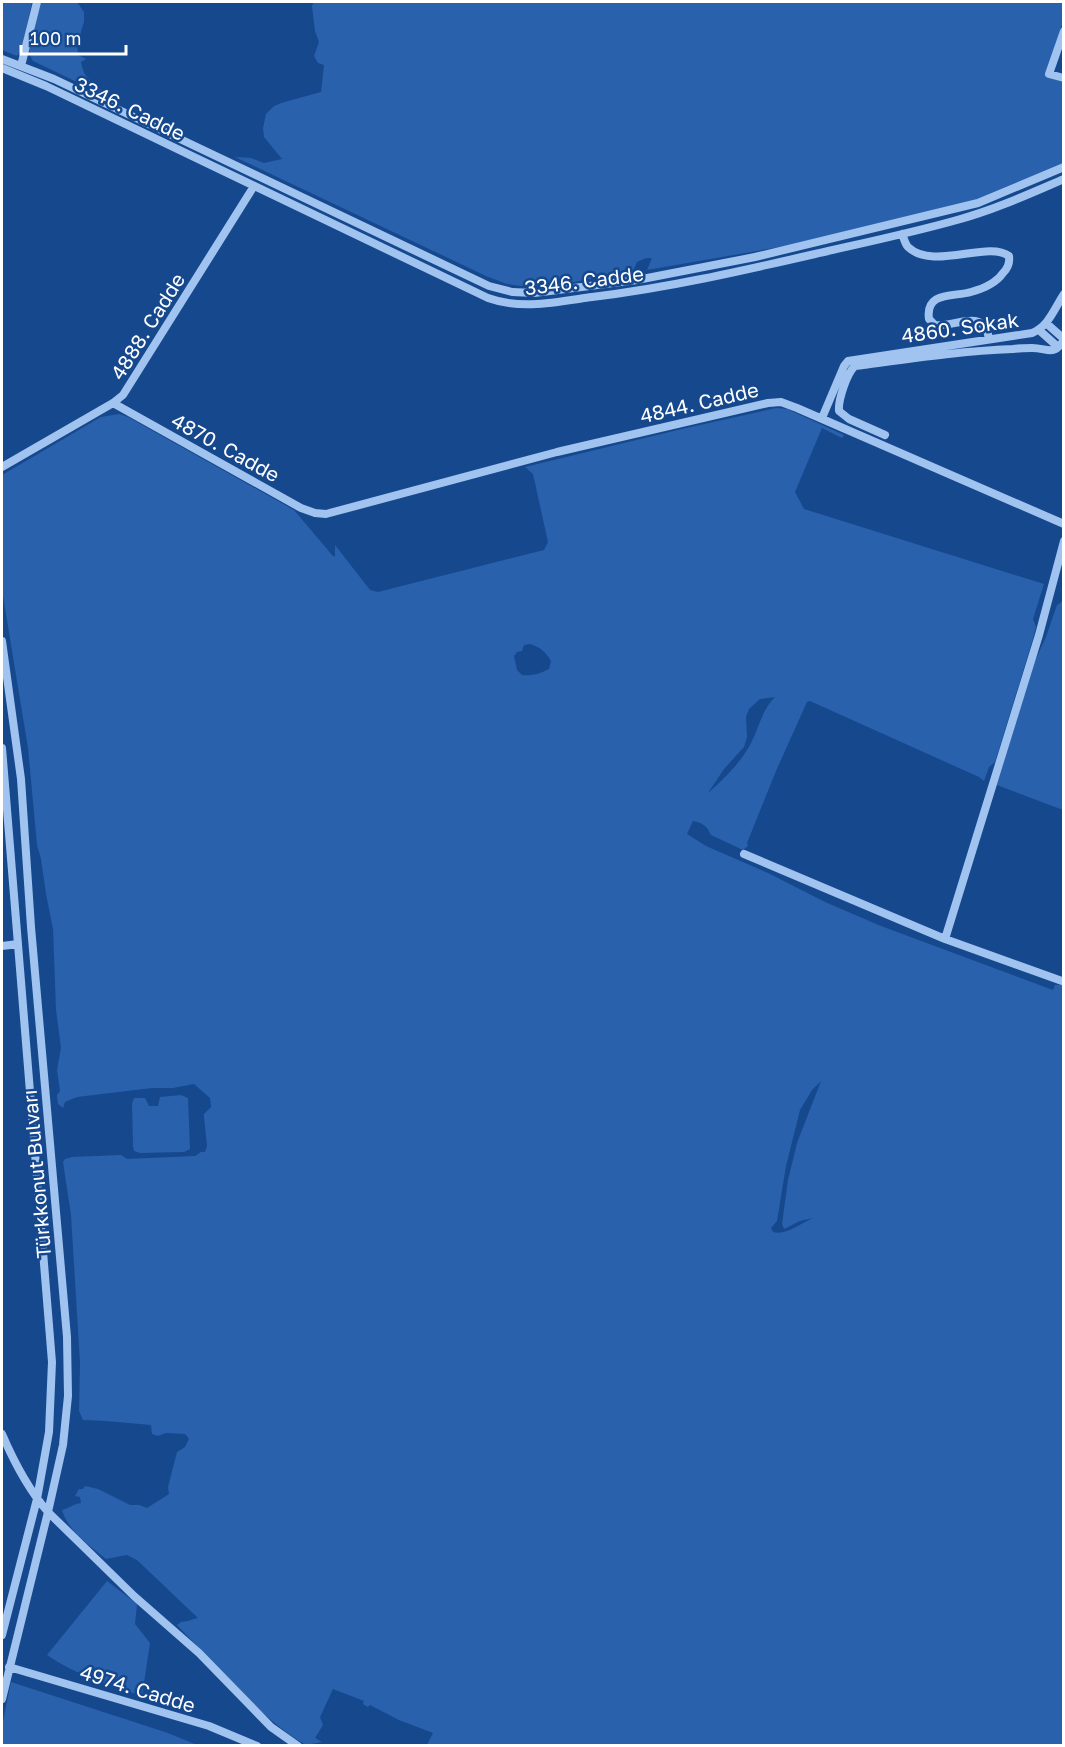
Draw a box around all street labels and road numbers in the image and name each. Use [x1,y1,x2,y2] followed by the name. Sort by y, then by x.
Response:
[71,71,189,145] street label: 3346. Cadde
[523,261,645,299] street label: 3346. Cadde
[105,268,189,384] street label: 4888. Cadde
[900,307,1020,347] street label: 4860. Sokak
[637,377,761,427] street label: 4844. Cadde
[168,408,284,486] street label: 4870. Cadde
[17,1089,55,1259] street label: Türkkonut Bulvarı
[77,1659,199,1717] street label: 4974. Cadde

